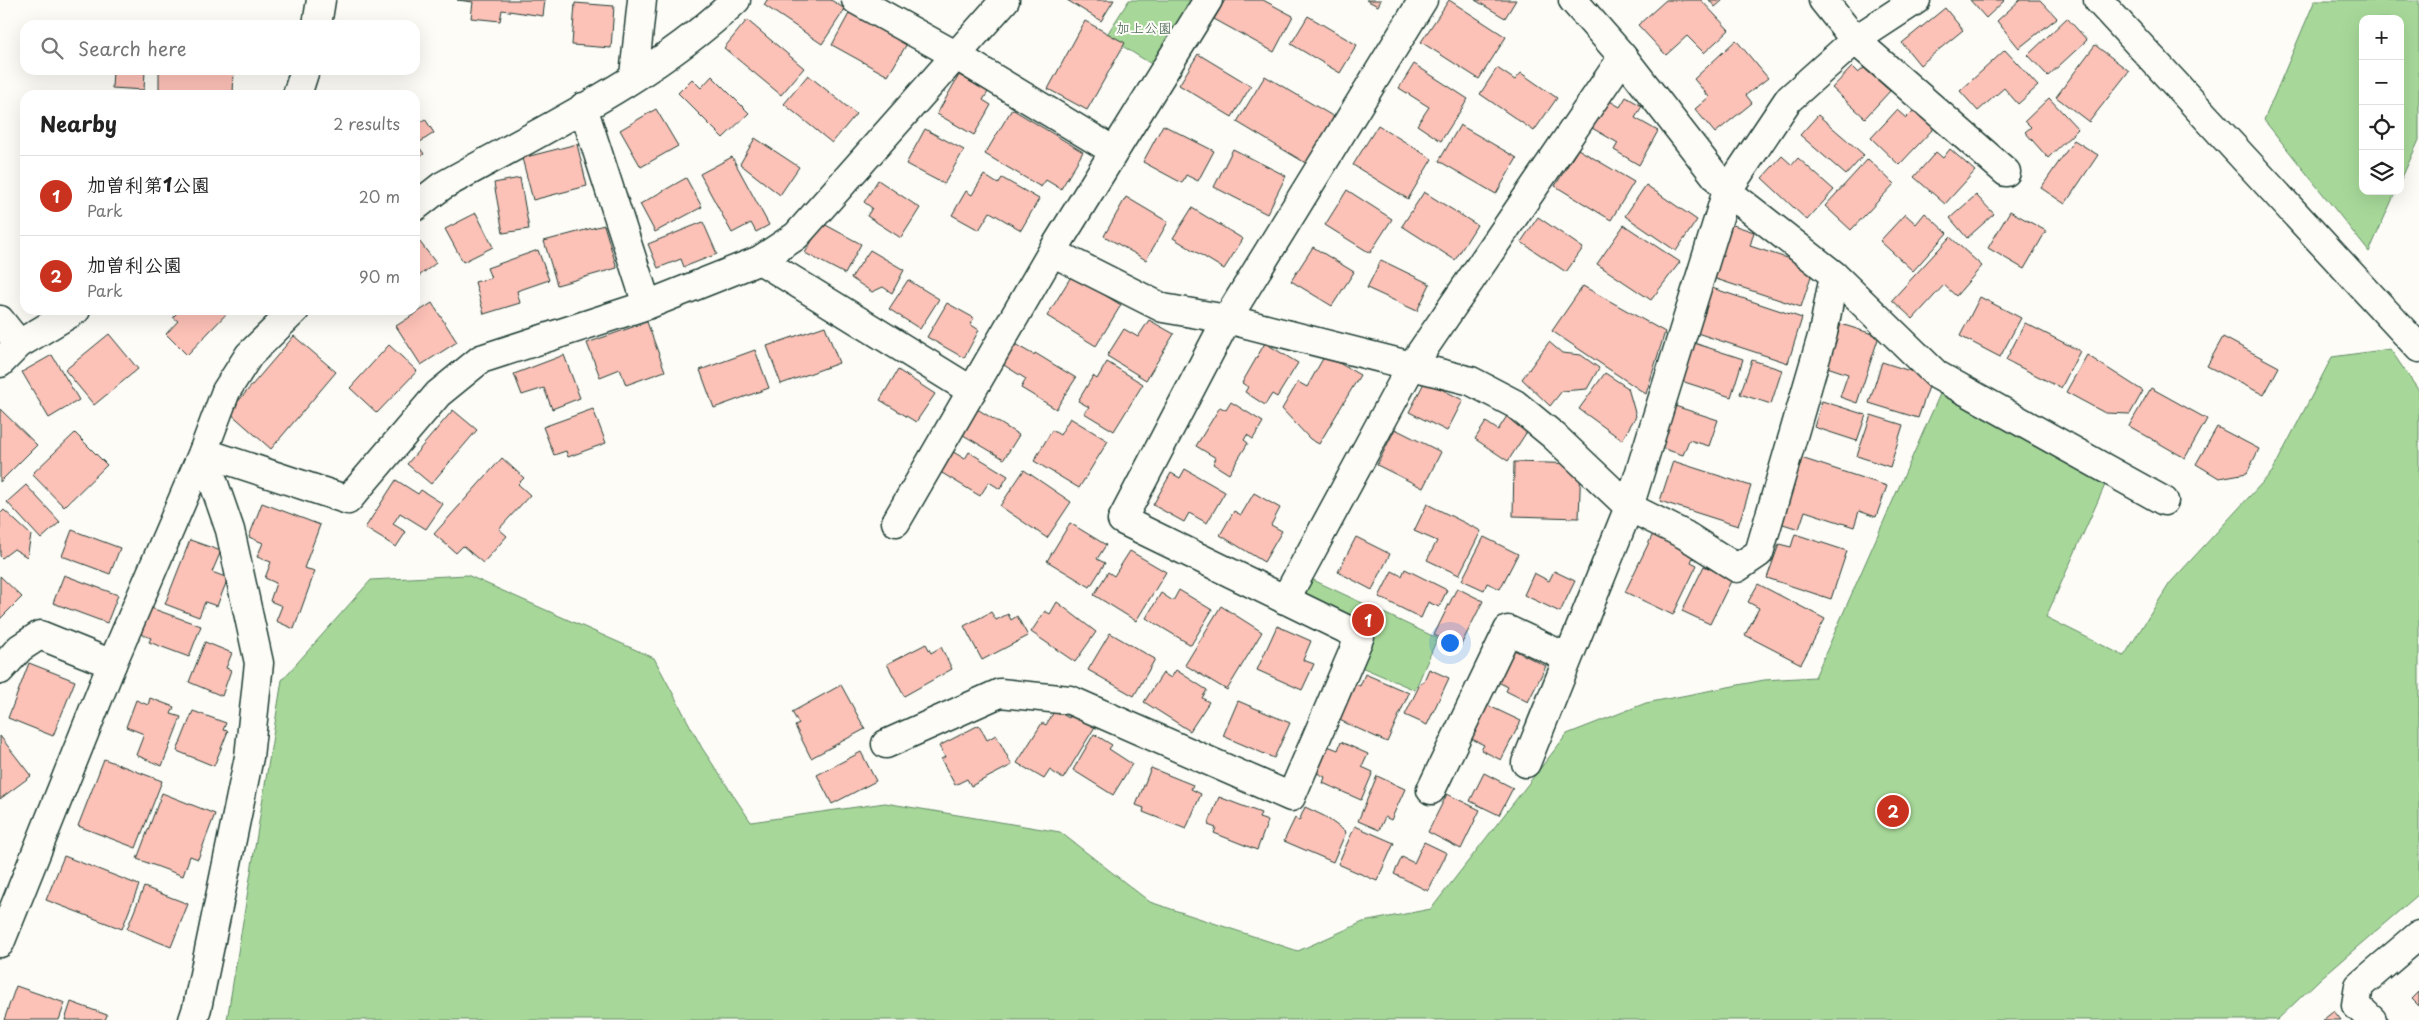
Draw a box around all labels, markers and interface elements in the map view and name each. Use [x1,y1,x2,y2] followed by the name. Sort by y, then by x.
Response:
[2359,15,2404,195] map controls
[2359,15,2404,60] button: +
[1116,17,1172,38] park label: 加上公園
[20,20,420,75] search box
[38,34,66,62] icon: search
[78,34,187,62] text: Search here
[2359,60,2404,105] button: −
[2359,105,2404,150] button: locate
[40,107,117,139] text: Nearby
[333,111,400,135] text: 2 results
[2359,150,2404,195] button: layers
[87,170,210,198] text: 加曽利第1公園
[52,184,60,208] text: 1
[359,184,400,208] text: 20 m
[87,198,123,222] text: Park
[87,250,182,278] text: 加曽利公園
[50,264,62,288] text: 2
[359,264,400,288] text: 90 m
[87,278,123,302] text: Park
[1352,601,1384,639] pin: 1
[1437,630,1463,656] your location
[1877,792,1909,830] pin: 2

